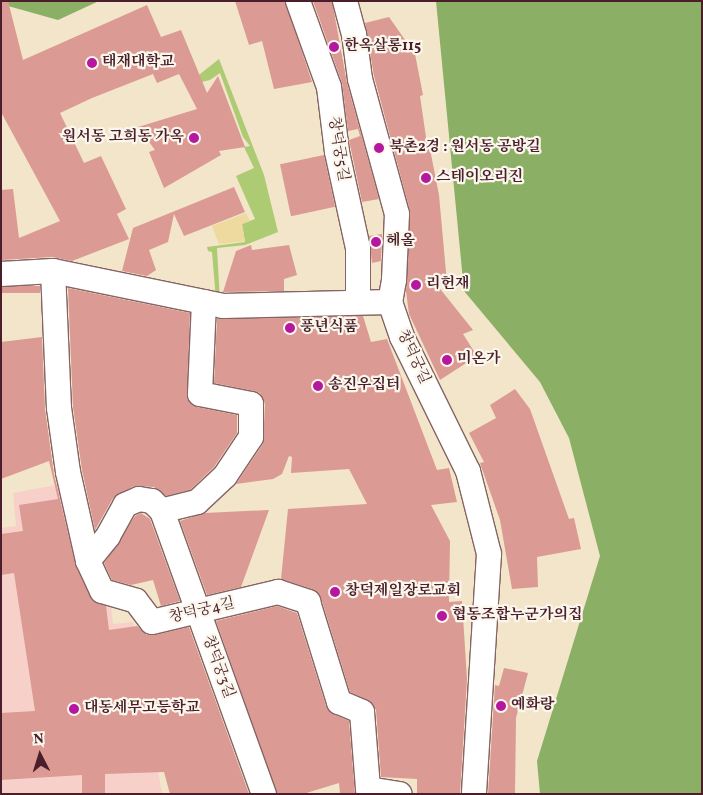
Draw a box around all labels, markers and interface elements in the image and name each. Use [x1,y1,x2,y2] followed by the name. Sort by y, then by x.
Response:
[344,38,421,56] place label: 한옥살롱115
[328,41,340,53] marker: 한옥살롱115
[102,54,174,72] place label: 태재대학교
[86,57,98,69] marker: 태재대학교
[324,115,352,183] street label: 창덕궁5길
[62,129,184,147] place label: 원서동 고희동 가옥
[188,132,200,144] marker: 원서동 고희동 가옥
[389,139,540,157] place label: 북촌2경 : 원서동 공방길
[373,142,385,154] marker: 북촌2경 : 원서동 공방길
[436,169,523,187] place label: 스테이오리진
[420,172,432,184] marker: 스테이오리진
[386,233,415,251] place label: 헤올
[370,236,382,248] marker: 헤올
[426,276,469,294] place label: 리헌재
[410,279,422,291] marker: 리헌재
[300,319,358,337] place label: 풍년식품
[284,322,296,334] marker: 풍년식품
[393,327,433,387] street label: 창덕궁길
[457,351,500,369] place label: 미온가
[441,354,453,366] marker: 미온가
[328,377,400,395] place label: 송진우집터
[312,380,324,392] marker: 송진우집터
[345,583,461,601] place label: 창덕제일장로교회
[329,586,341,598] marker: 창덕제일장로교회
[167,595,237,627] street label: 창덕궁4길
[452,607,582,625] place label: 협동조합누군가의집
[436,610,448,622] marker: 협동조합누군가의집
[198,633,238,701] street label: 창덕궁3길
[511,697,554,715] place label: 예화랑
[84,700,200,718] place label: 대동세무고등학교
[495,700,507,712] marker: 예화랑
[68,703,80,715] marker: 대동세무고등학교
[15,730,65,780] north arrow
[33,730,45,749] text: N

